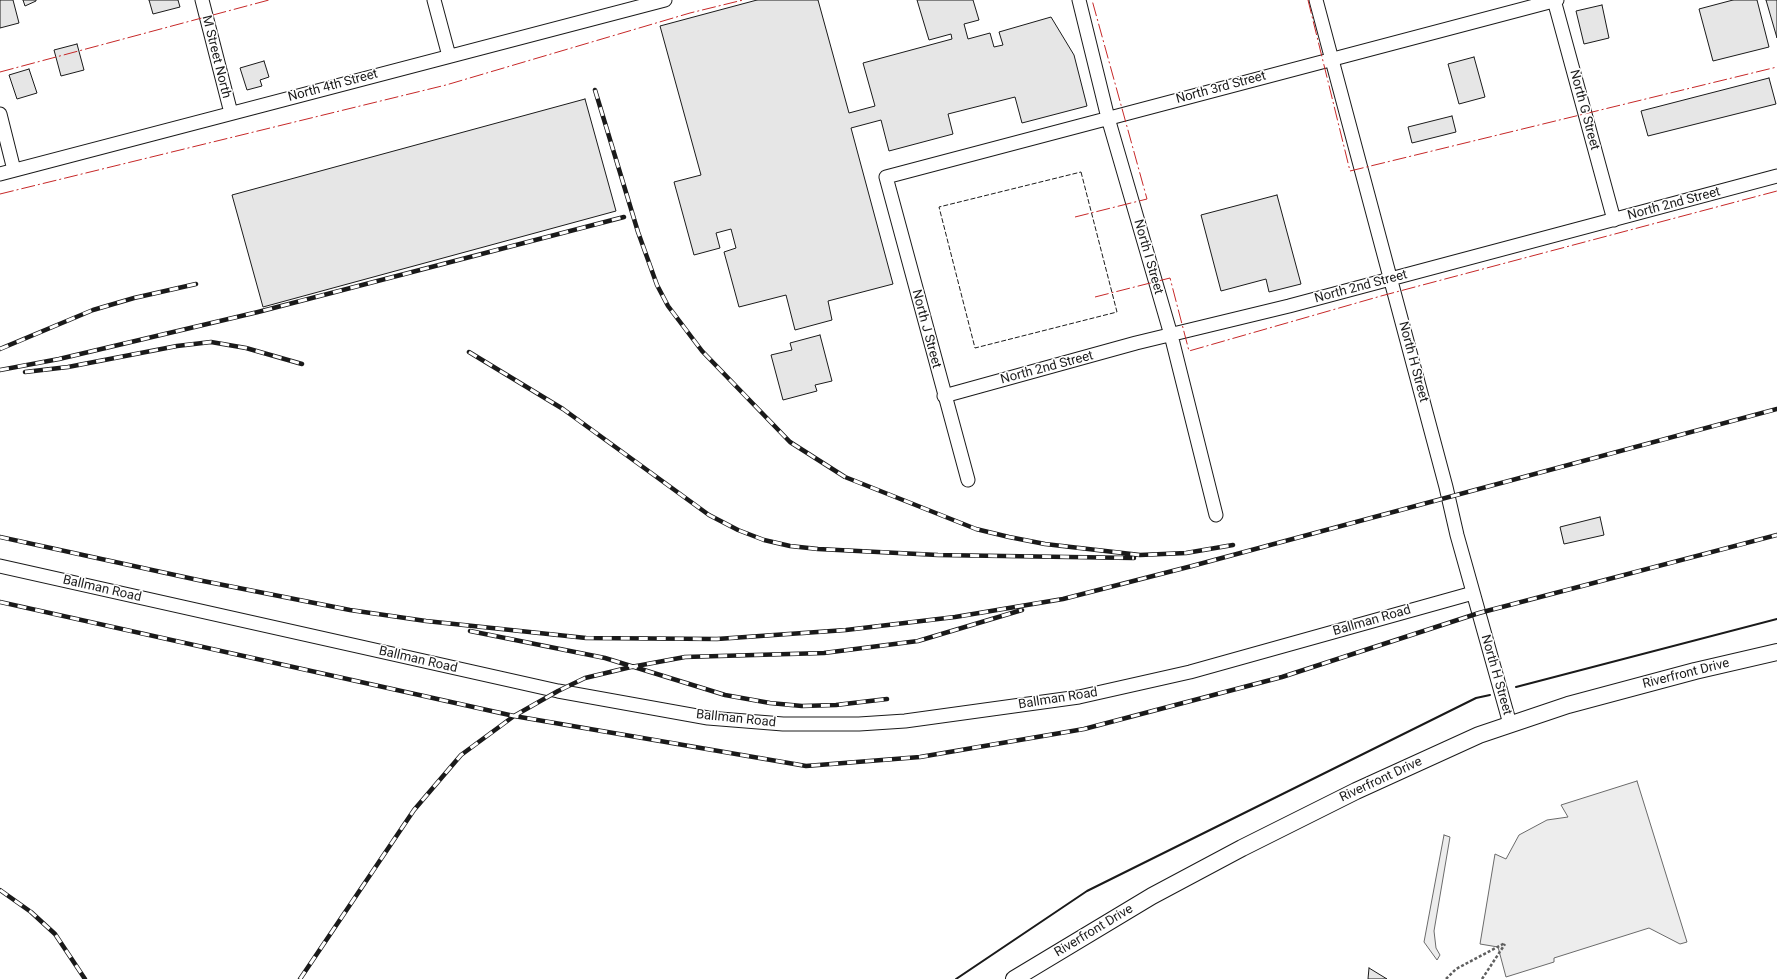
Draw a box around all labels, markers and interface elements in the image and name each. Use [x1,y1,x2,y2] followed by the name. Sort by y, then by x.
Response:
[198,14,234,100] street label: M Street North
[286,67,380,105] street label: North 4th Street
[1174,68,1268,108] street label: North 3rd Street
[1566,68,1602,152] street label: North G Street
[1626,184,1722,224] street label: North 2nd Street
[1130,218,1166,296] street label: North I Street
[1313,267,1409,307] street label: North 2nd Street
[908,288,944,370] street label: North J Street
[1395,320,1431,404] street label: North H Street
[999,348,1095,388] street label: North 2nd Street
[61,572,143,606] street label: Ballman Road
[1331,602,1413,640] street label: Ballman Road
[1477,633,1515,717] street label: North H Street
[377,643,459,677] street label: Ballman Road
[1641,656,1731,692] street label: Riverfront Drive
[1017,685,1099,713] street label: Ballman Road
[695,707,777,731] street label: Ballman Road
[1337,754,1425,806] street label: Riverfront Drive
[1052,901,1136,961] street label: Riverfront Drive

